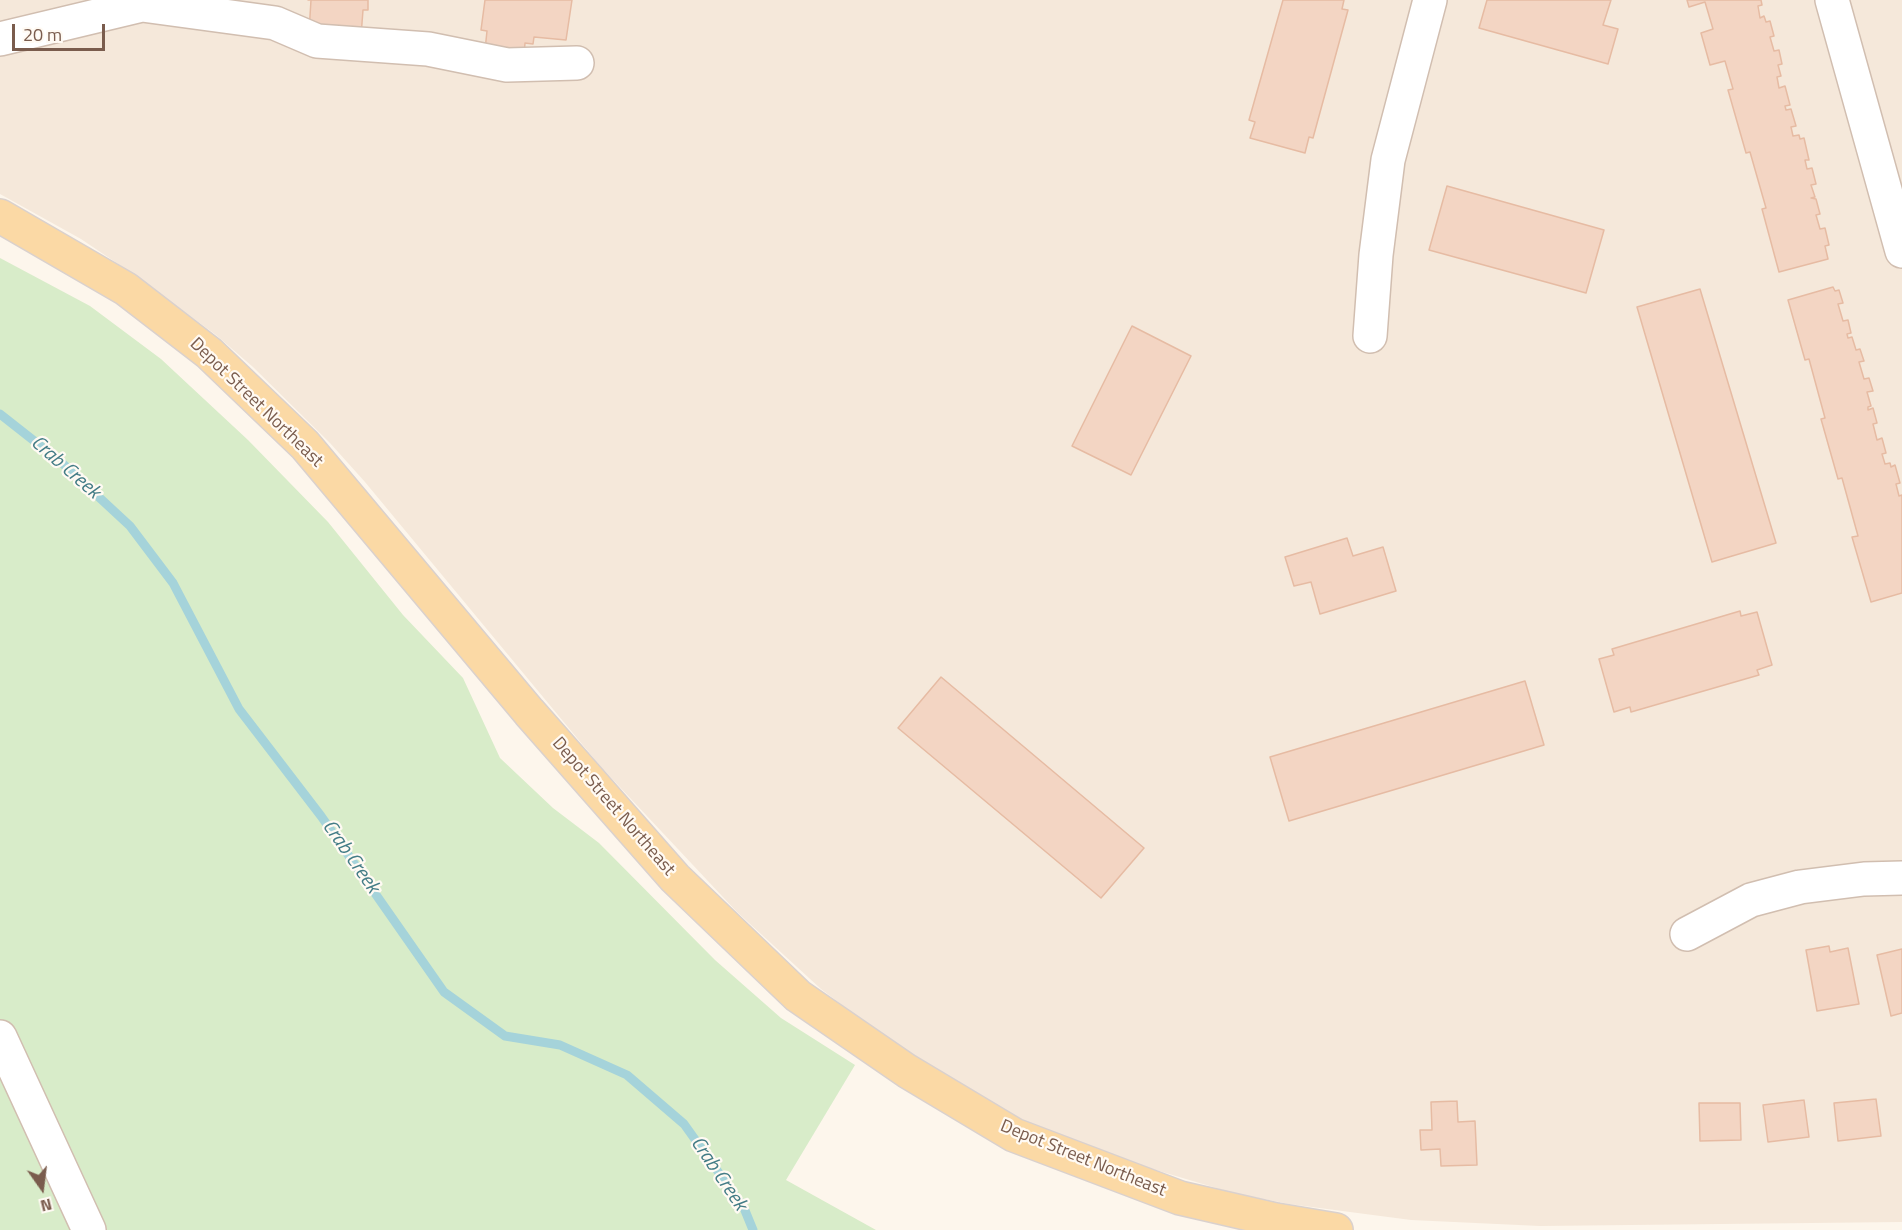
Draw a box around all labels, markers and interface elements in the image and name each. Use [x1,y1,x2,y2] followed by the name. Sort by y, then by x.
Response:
[15,12,108,50] scale bar
[23,21,62,48] text: 20 m
[185,334,327,472] street label: Depot Street Northeast
[25,431,105,505] water label: Crab Creek
[547,733,679,881] street label: Depot Street Northeast
[316,816,384,898] water label: Crab Creek
[997,1116,1169,1202] street label: Depot Street Northeast
[685,1132,751,1216] water label: Crab Creek
[12,1158,72,1218] north arrow
[38,1192,55,1218] text: N

